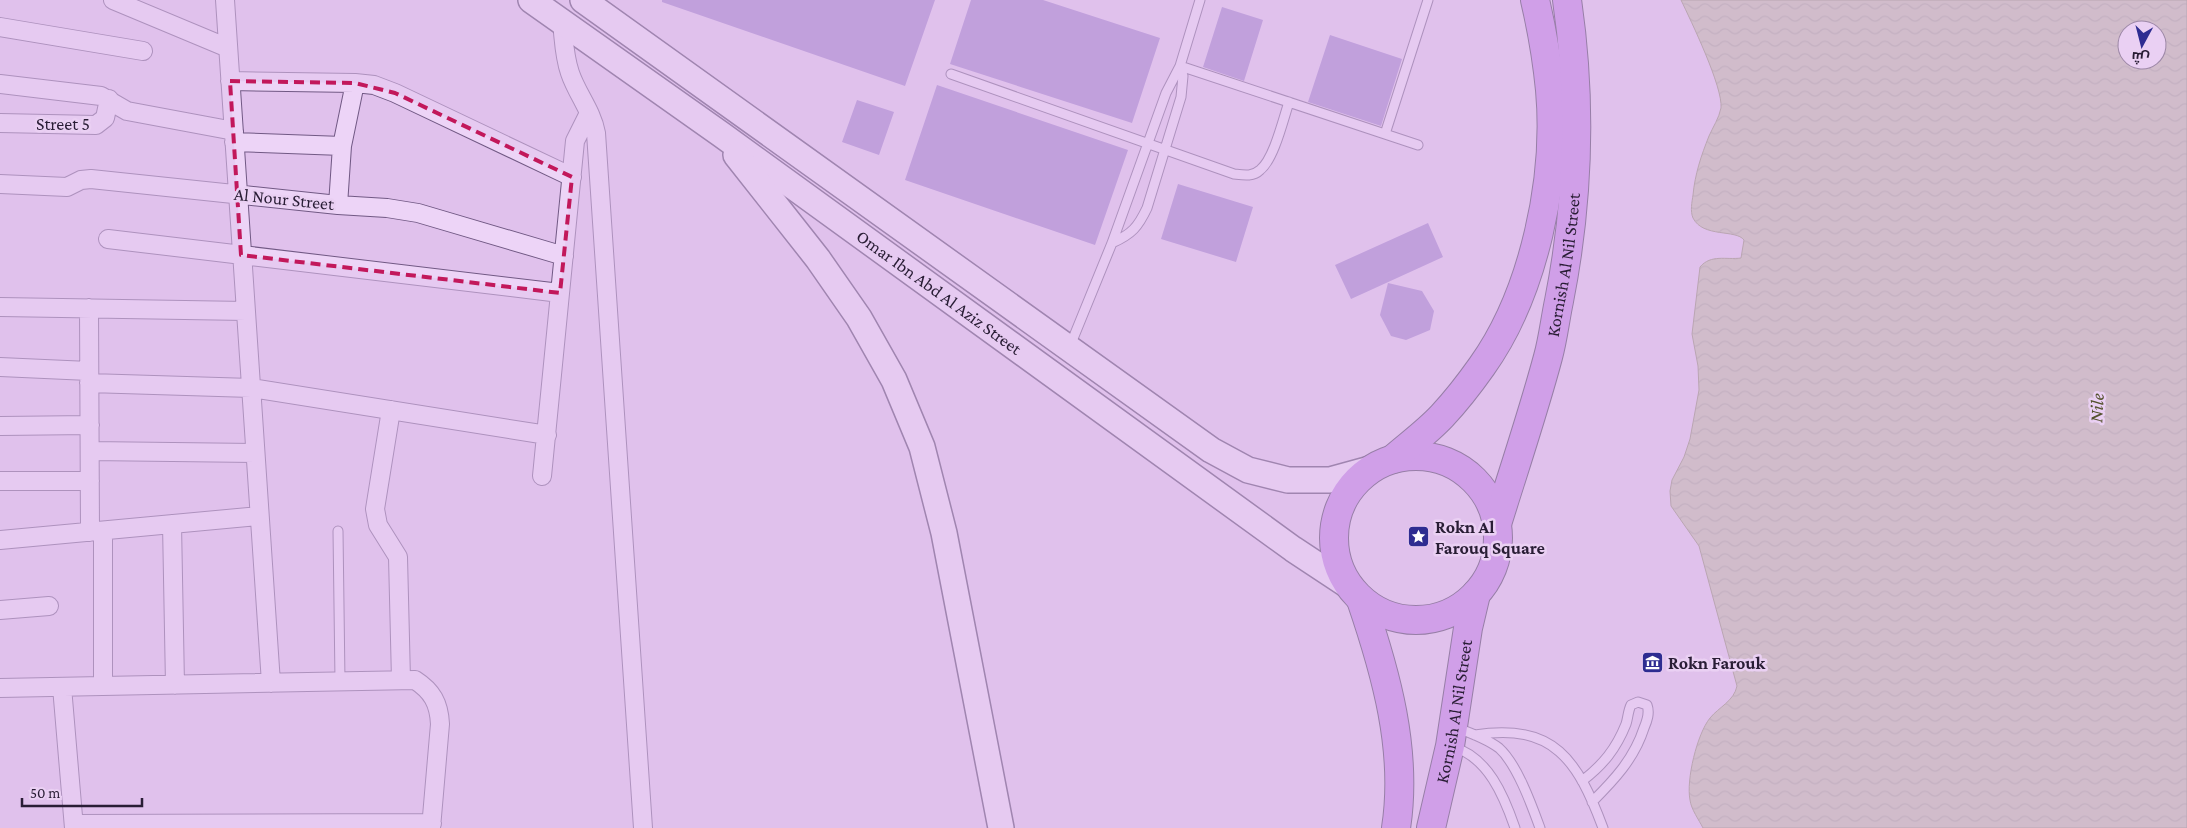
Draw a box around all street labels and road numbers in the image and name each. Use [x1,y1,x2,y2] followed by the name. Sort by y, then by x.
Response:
[36,114,90,134] street label: Street 5
[233,184,336,214] street label: Al Nour Street
[1543,191,1584,339] street label: Kornish Al Nil Street
[853,226,1026,359] street label: Omar Ibn Abd Al Aziz Street
[1432,637,1476,785] street label: Kornish Al Nil Street

